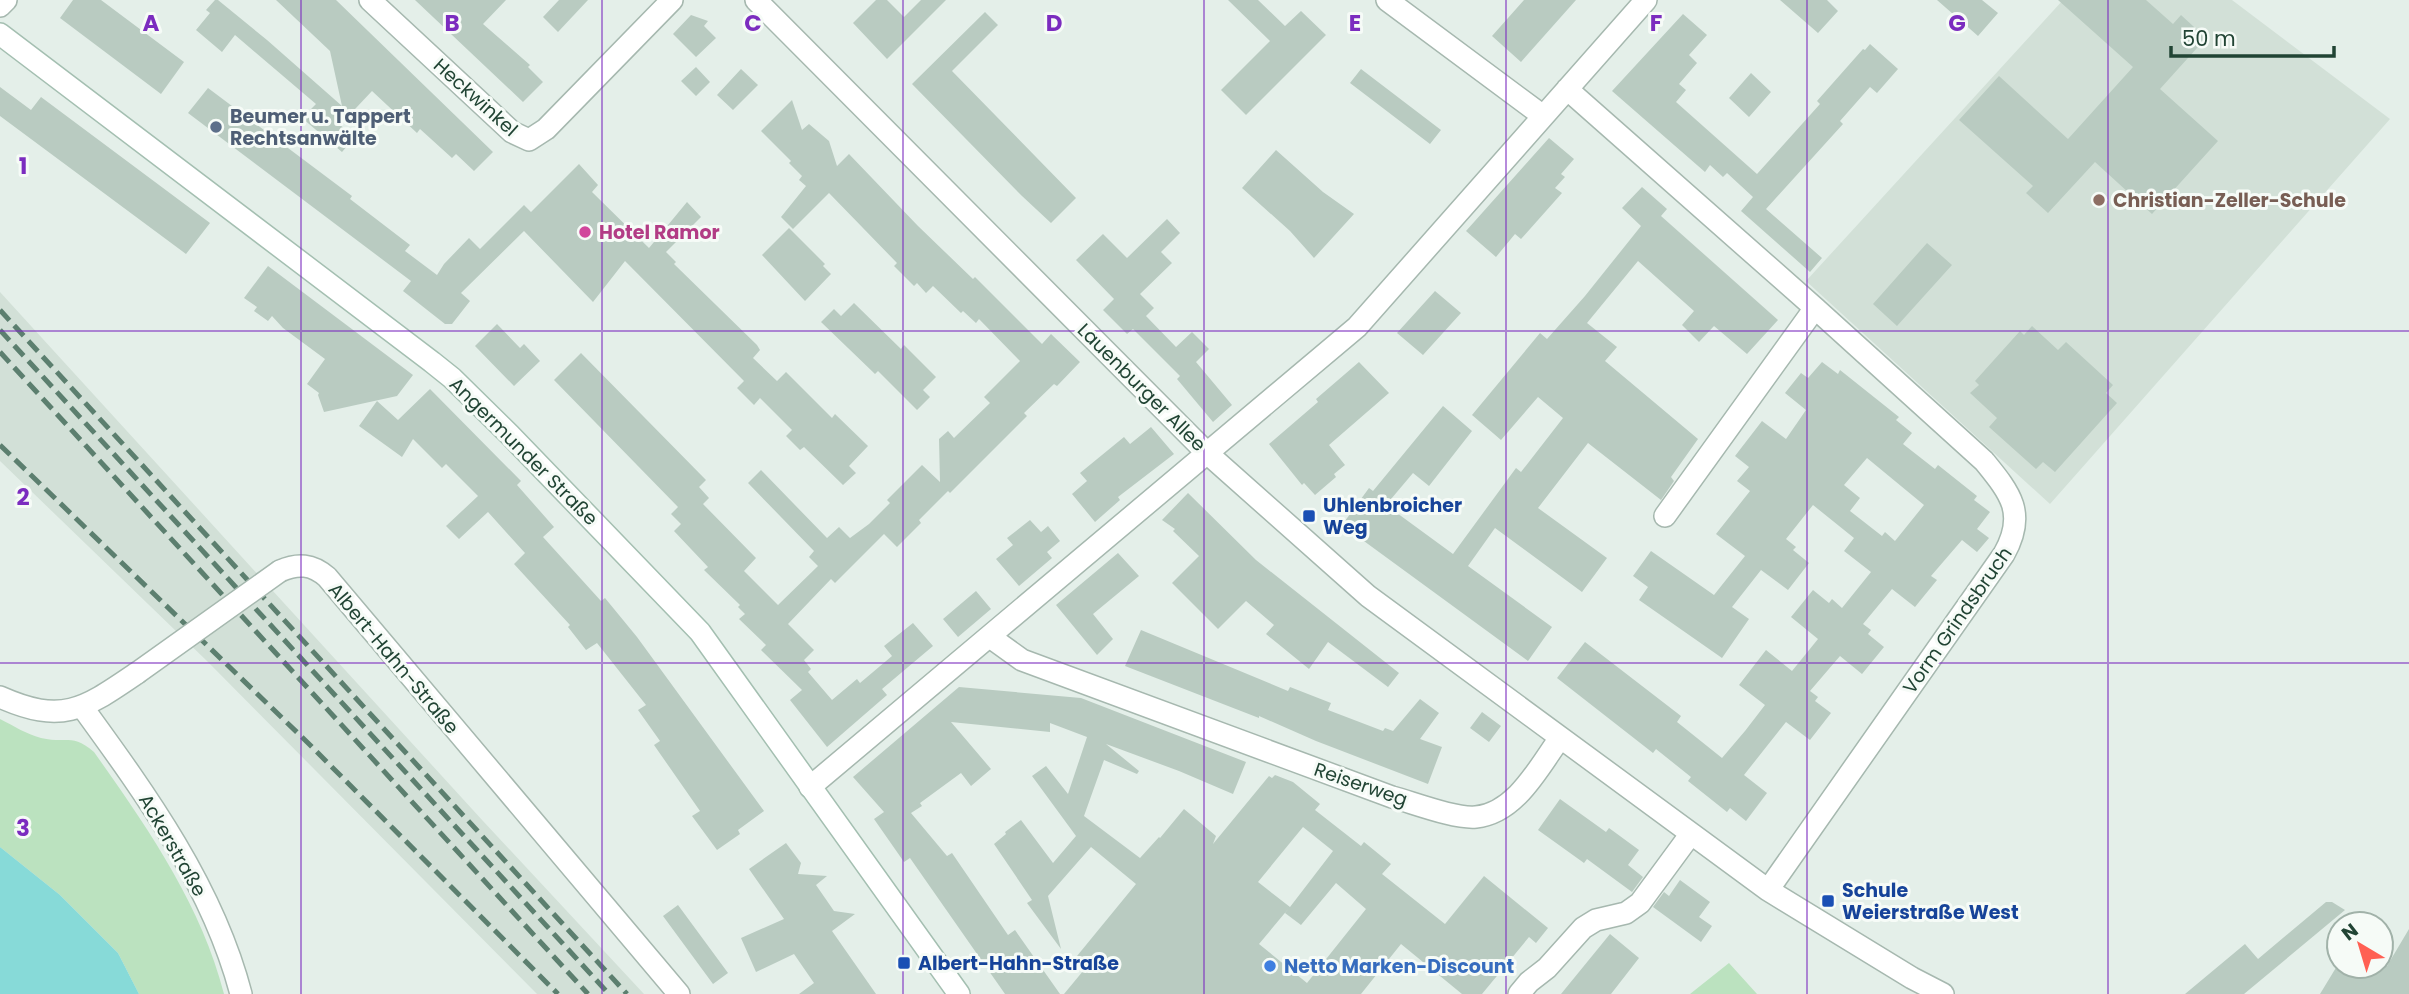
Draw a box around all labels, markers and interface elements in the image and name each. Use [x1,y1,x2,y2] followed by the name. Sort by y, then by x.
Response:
[143,7,160,39] text: A
[444,7,460,39] text: B
[744,7,762,39] text: C
[1046,7,1062,39] text: D
[1349,7,1361,39] text: E
[1650,7,1662,39] text: F
[1948,7,1966,39] text: G
[2171,14,2334,58] scale bar
[2182,24,2236,53] text: 50 m
[428,52,524,143] street label: Heckwinkel
[230,103,411,152] place label: Beumer u. Tappert Rechtsanwälte
[208,119,224,135] marker: Beumer u. Tappert Rechtsanwälte
[19,150,27,182] text: 1
[2113,187,2346,214] place label: Christian-Zeller-Schule
[2091,192,2107,208] marker: Christian-Zeller-Schule
[599,219,720,246] place label: Hotel Ramor
[577,224,593,240] marker: Hotel Ramor
[1071,317,1212,458] street label: Lauenburger Allee
[443,371,604,532] street label: Angermunder Straße
[16,481,30,513] text: 2
[1323,492,1462,541] place label: Uhlenbroicher Weg
[1301,508,1317,524] marker: Uhlenbroicher Weg
[1896,541,2018,699] street label: Vorm Grindsbruch
[322,577,465,740] street label: Albert-Hahn-Straße
[1311,756,1411,813] street label: Reiserweg
[132,789,213,902] street label: Ackerstraße
[16,812,30,844] text: 3
[1842,877,2019,926] place label: Schule Weierstraße West
[1820,893,1836,909] marker: Schule Weierstraße West
[2325,910,2395,980] north arrow
[2336,917,2364,947] text: N
[918,950,1119,977] place label: Albert-Hahn-Straße
[1284,953,1515,980] place label: Netto Marken-Discount
[896,955,912,971] marker: Albert-Hahn-Straße
[1262,958,1278,974] marker: Netto Marken-Discount

